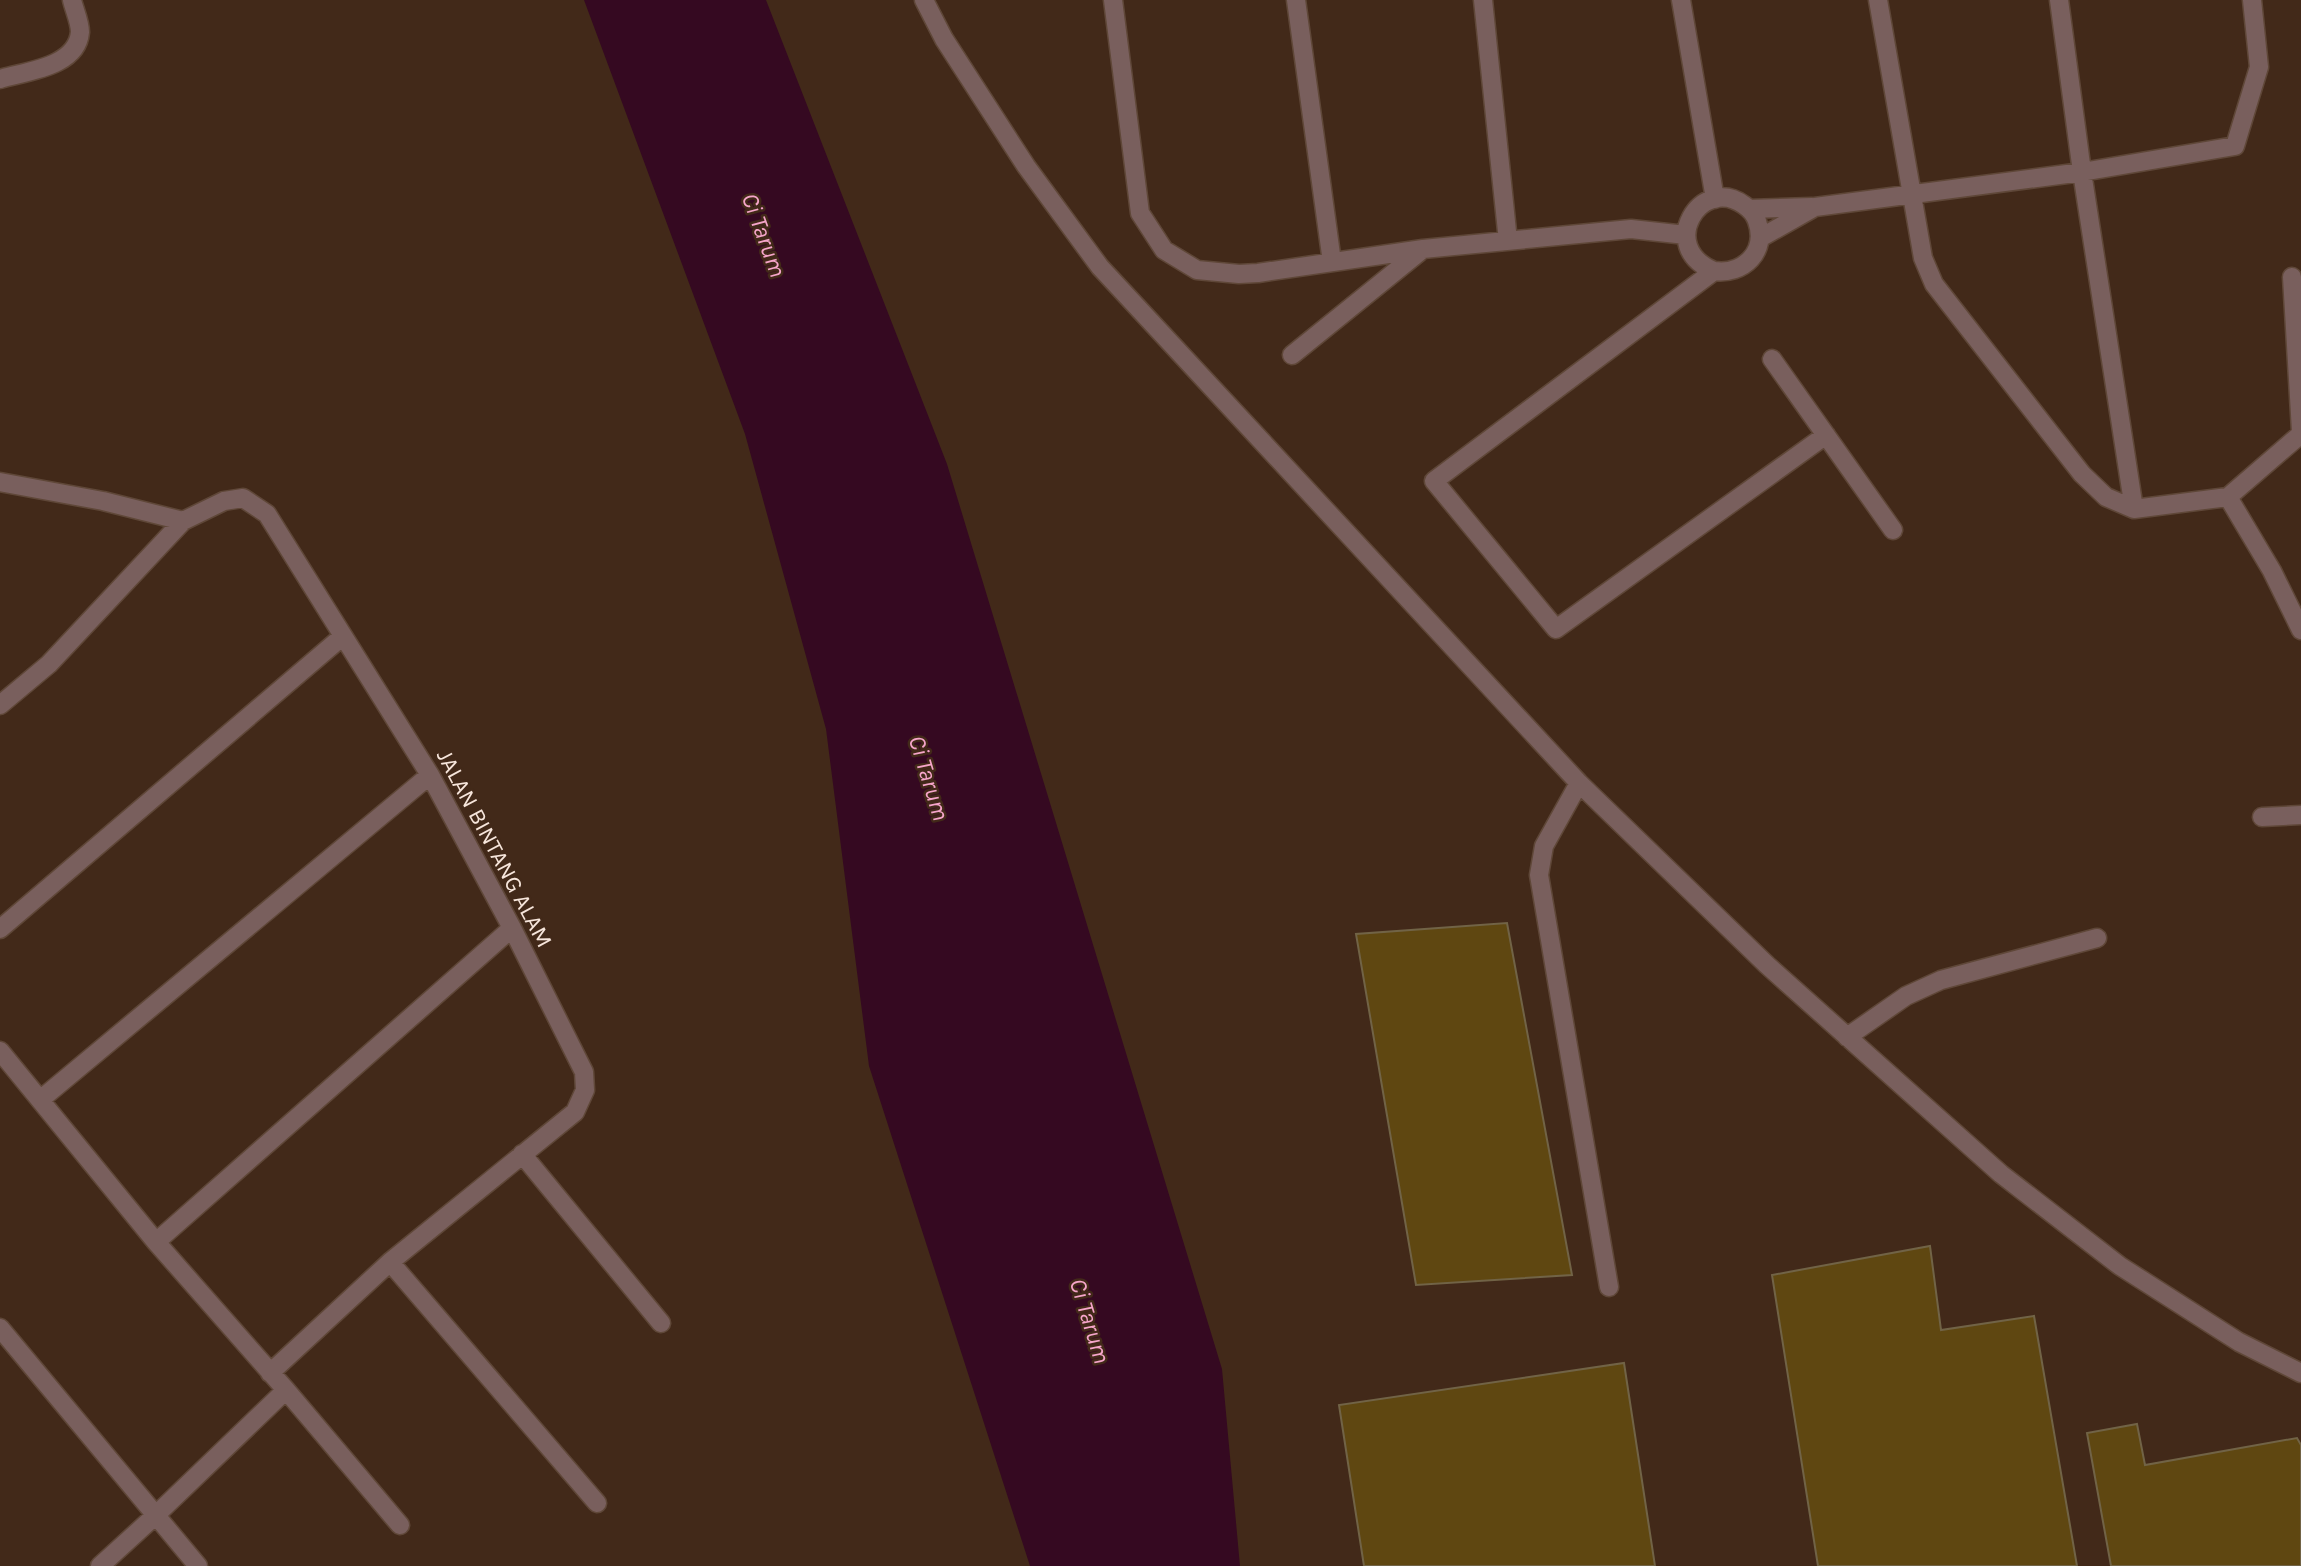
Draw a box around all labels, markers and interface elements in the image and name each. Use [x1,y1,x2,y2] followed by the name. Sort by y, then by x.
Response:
[736,189,792,281] water label: Ci Tarum
[903,732,955,824] water label: Ci Tarum
[431,745,558,952] street label: JALAN BINTANG ALAM
[1064,1275,1116,1367] water label: Ci Tarum

